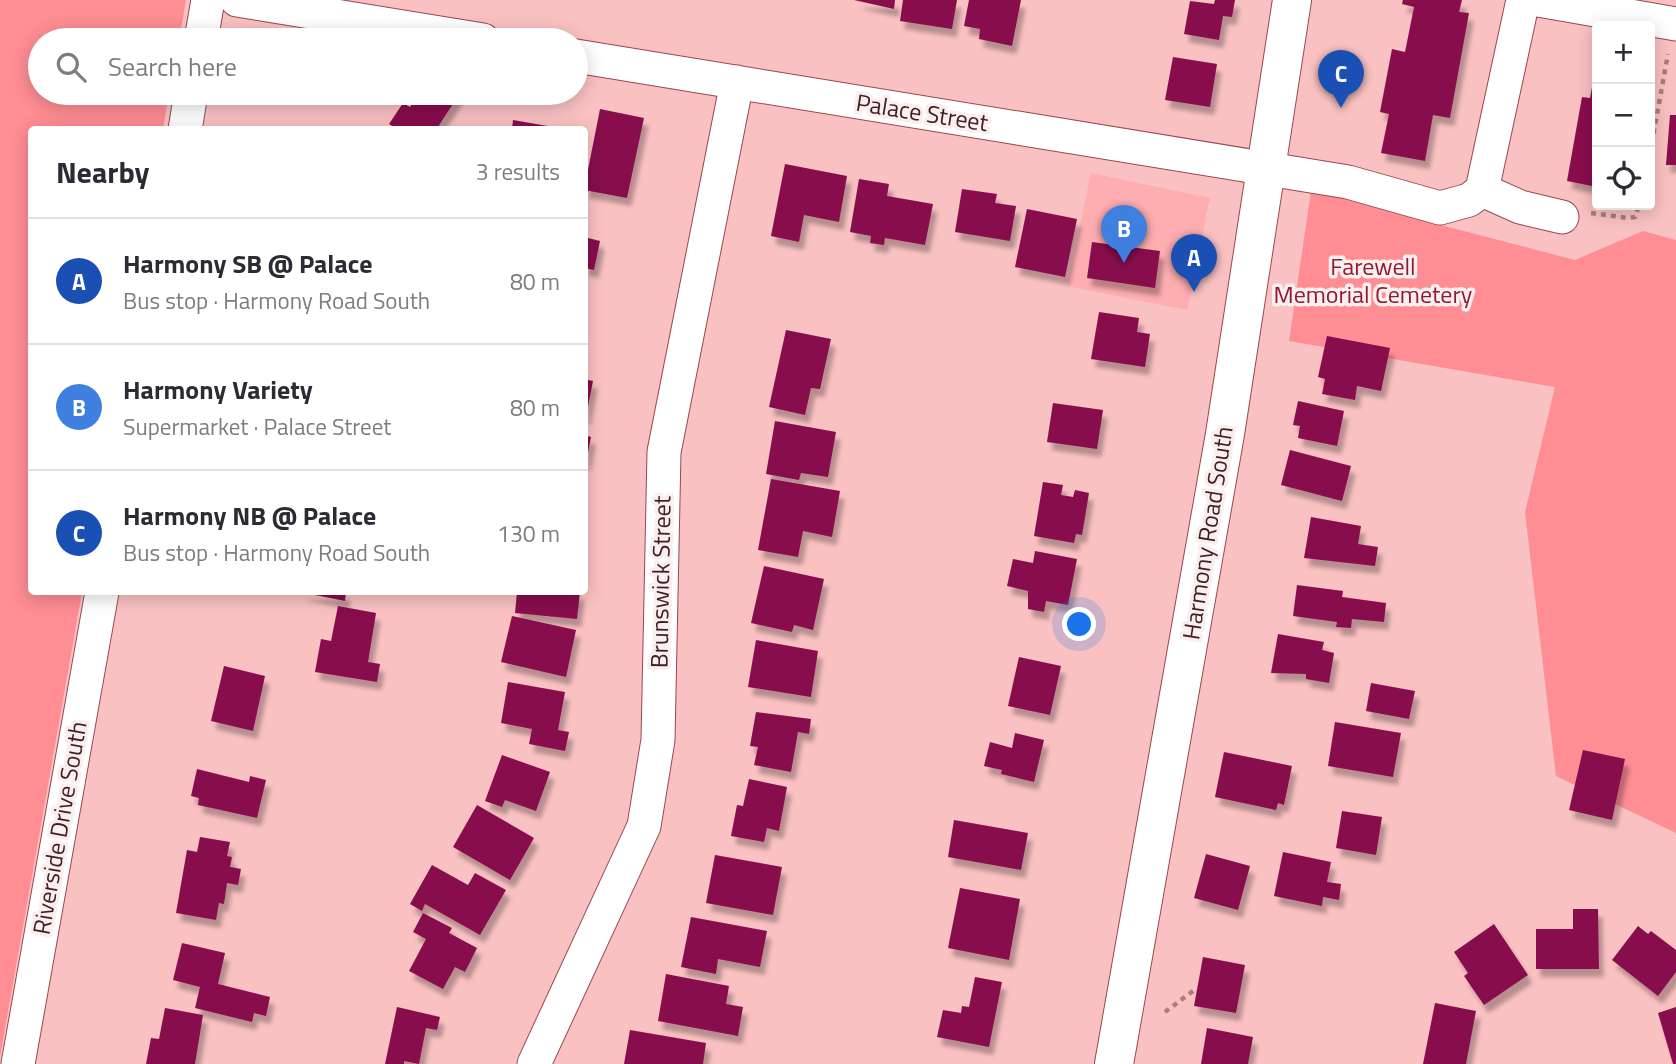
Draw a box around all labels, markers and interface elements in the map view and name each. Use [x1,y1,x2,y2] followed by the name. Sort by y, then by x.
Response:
[1592,21,1655,210] map controls
[1592,21,1655,84] button: +
[28,28,588,105] search box
[108,47,237,86] text: Search here
[52,48,90,86] icon: search
[1318,50,1364,108] pin: C
[854,84,991,140] street label: Palace Street
[1592,84,1655,147] button: −
[1592,147,1655,210] button: locate
[56,149,149,195] text: Nearby
[476,154,560,189] text: 3 results
[1101,205,1147,263] pin: B
[1171,234,1217,292] pin: A
[123,244,372,283] text: Harmony SB @ Palace
[1274,248,1473,312] park label: Farewell Memorial Cemetery
[72,264,86,299] text: A
[510,264,560,299] text: 80 m
[123,283,430,318] text: Bus stop · Harmony Road South
[123,370,313,409] text: Harmony Variety
[72,390,86,425] text: B
[510,390,560,425] text: 80 m
[123,409,391,444] text: Supermarket · Palace Street
[1172,423,1242,642] street label: Harmony Road South
[640,495,680,669] street label: Brunswick Street
[123,496,376,535] text: Harmony NB @ Palace
[73,516,85,551] text: C
[497,516,560,551] text: 130 m
[123,535,430,570] text: Bus stop · Harmony Road South
[1062,607,1096,641] your location
[23,718,95,937] street label: Riverside Drive South

